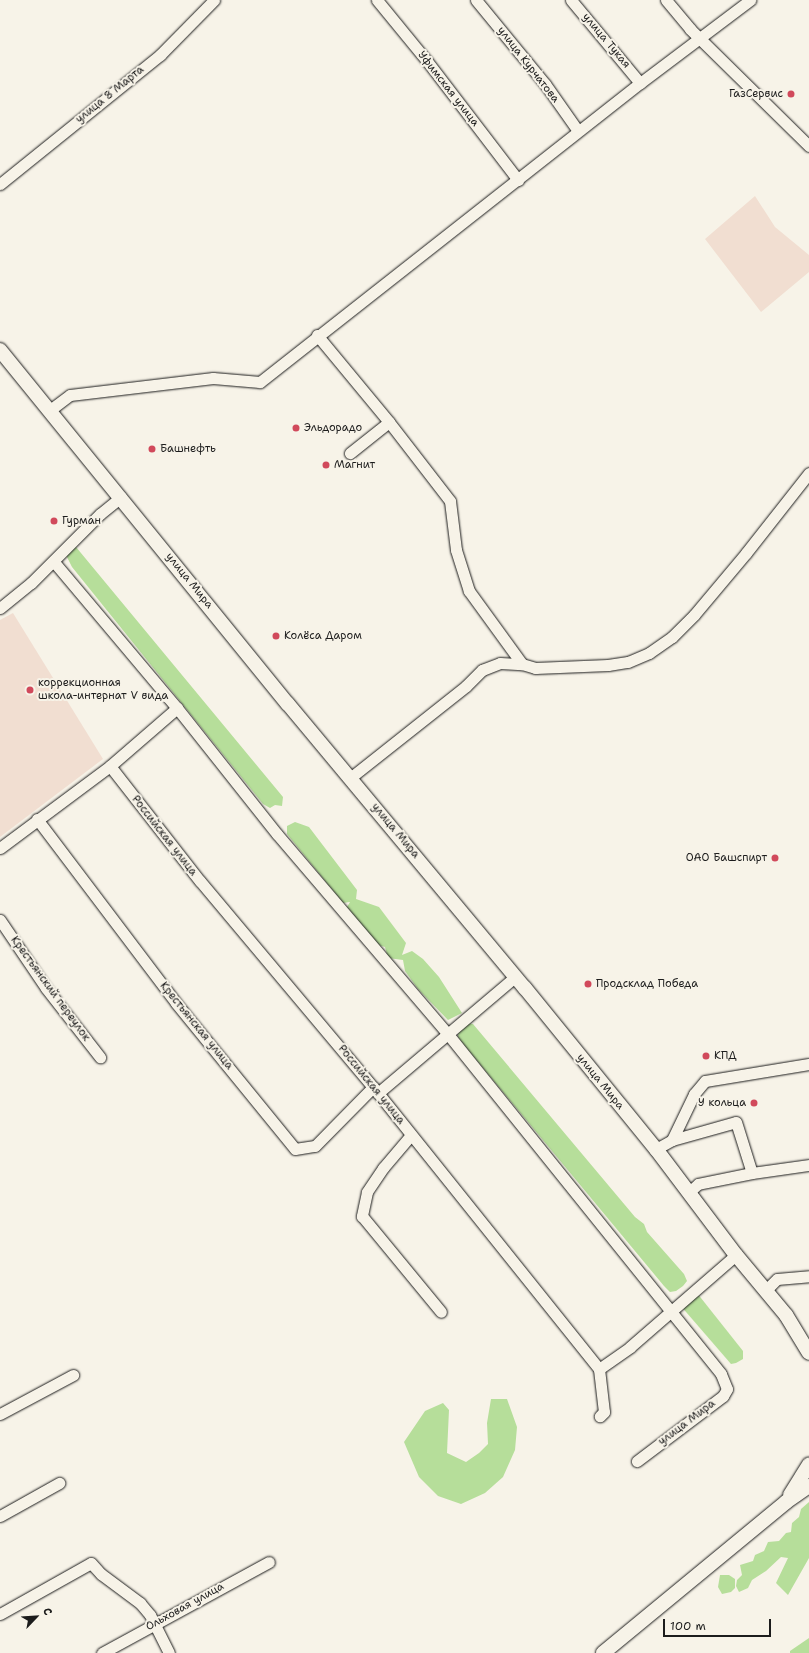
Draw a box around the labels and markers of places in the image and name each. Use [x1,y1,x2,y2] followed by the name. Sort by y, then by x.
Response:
[729,87,783,101] place label: ГазСервис
[786,89,796,99] marker: ГазСервис
[304,421,362,435] place label: Эльдорадо
[291,423,301,433] marker: Эльдорадо
[160,442,216,456] place label: Башнефть
[147,444,157,454] marker: Башнефть
[334,458,375,472] place label: Магнит
[321,460,331,470] marker: Магнит
[62,514,101,528] place label: Гурман
[49,516,59,526] marker: Гурман
[284,629,362,643] place label: Колёса Даром
[271,631,281,641] marker: Колёса Даром
[38,677,168,703] place label: коррекционная школа-интернат V вида
[25,685,35,695] marker: коррекционная школа-интернат V вида
[686,851,767,865] place label: ОАО Башспирт
[770,853,780,863] marker: ОАО Башспирт
[596,977,698,991] place label: Продсклад Победа
[583,979,593,989] marker: Продсклад Победа
[714,1049,737,1063] place label: КПД
[701,1051,711,1061] marker: КПД
[698,1096,746,1110] place label: У кольца
[749,1098,759,1108] marker: У кольца

